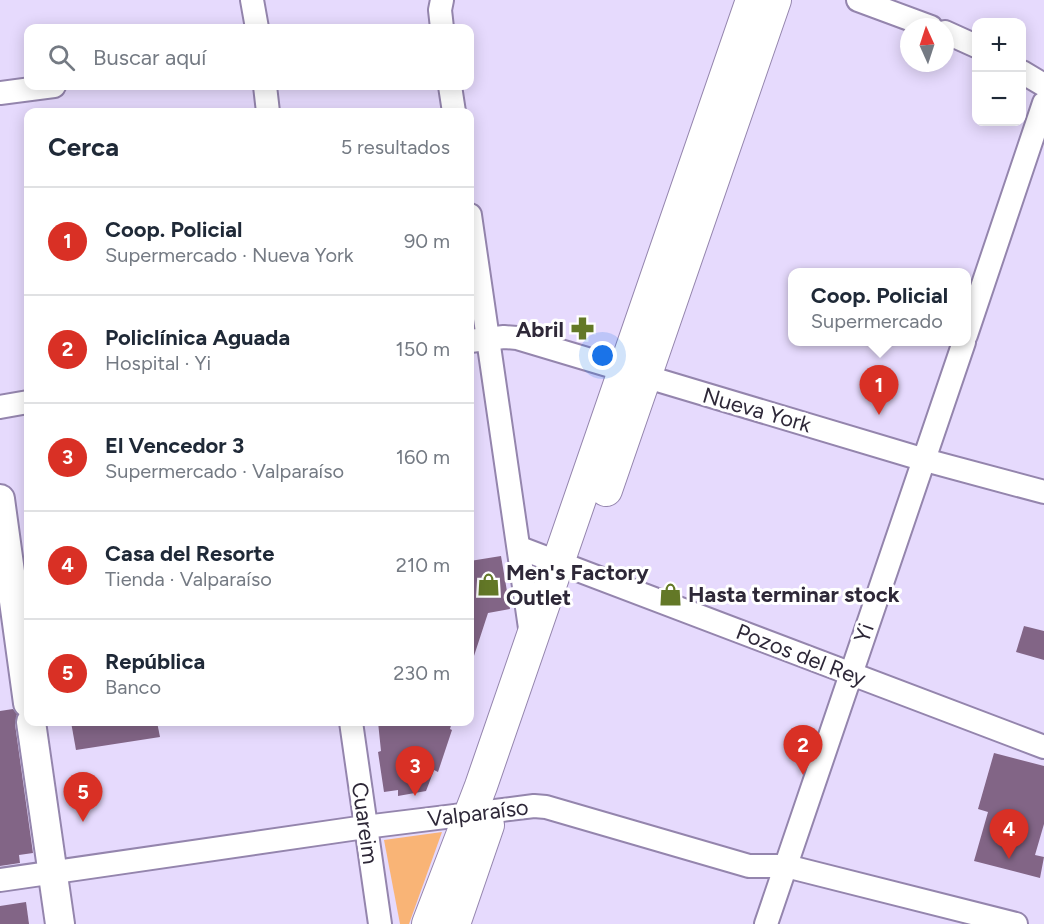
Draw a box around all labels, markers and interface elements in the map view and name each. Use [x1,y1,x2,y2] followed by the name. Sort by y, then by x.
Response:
[900,18,954,72] north arrow
[972,18,1026,126] map controls
[972,18,1026,72] button: +
[24,24,474,90] search box
[45,41,78,74] icon: search
[93,44,206,71] text: Buscar aquí
[972,72,1026,126] button: −
[48,131,119,163] text: Cerca
[341,135,450,159] text: 5 resultados
[105,216,242,243] text: Coop. Policial
[63,229,72,253] text: 1
[404,229,450,253] text: 90 m
[105,243,353,267] text: Supermercado · Nueva York
[788,268,971,346] popup
[811,282,948,309] text: Coop. Policial
[811,309,943,333] text: Supermercado
[516,316,564,343] place label: Abril
[569,316,595,342] pharmacy icon: Abril
[105,324,290,351] text: Policlínica Aguada
[62,337,73,361] text: 2
[395,337,450,361] text: 150 m
[588,341,617,370] your location
[105,351,211,375] text: Hospital · Yi
[860,366,898,415] pin: 1
[700,382,815,438] street label: Nueva York
[105,432,244,459] text: El Vencedor 3
[62,445,73,469] text: 3
[396,445,450,469] text: 160 m
[105,459,344,483] text: Supermercado · Valparaíso
[105,540,274,567] text: Casa del Resorte
[61,553,74,577] text: 4
[396,553,450,577] text: 210 m
[506,559,649,611] place label: Men's Factory Outlet
[105,567,272,591] text: Tienda · Valparaíso
[475,572,501,598] shop icon: Men's Factory Outlet
[657,581,683,607] shop icon: Hasta terminar stock
[688,581,900,608] place label: Hasta terminar stock
[732,618,870,692] street label: Pozos del Rey
[848,620,880,646] street label: Yi
[105,648,205,675] text: República
[62,661,73,685] text: 5
[393,661,450,685] text: 230 m
[105,675,161,699] text: Banco
[784,726,822,775] pin: 2
[396,746,434,796] pin: 3
[64,772,103,822] pin: 5
[346,780,384,866] street label: Cuareim
[426,793,530,833] street label: Valparaíso
[990,810,1028,859] pin: 4

